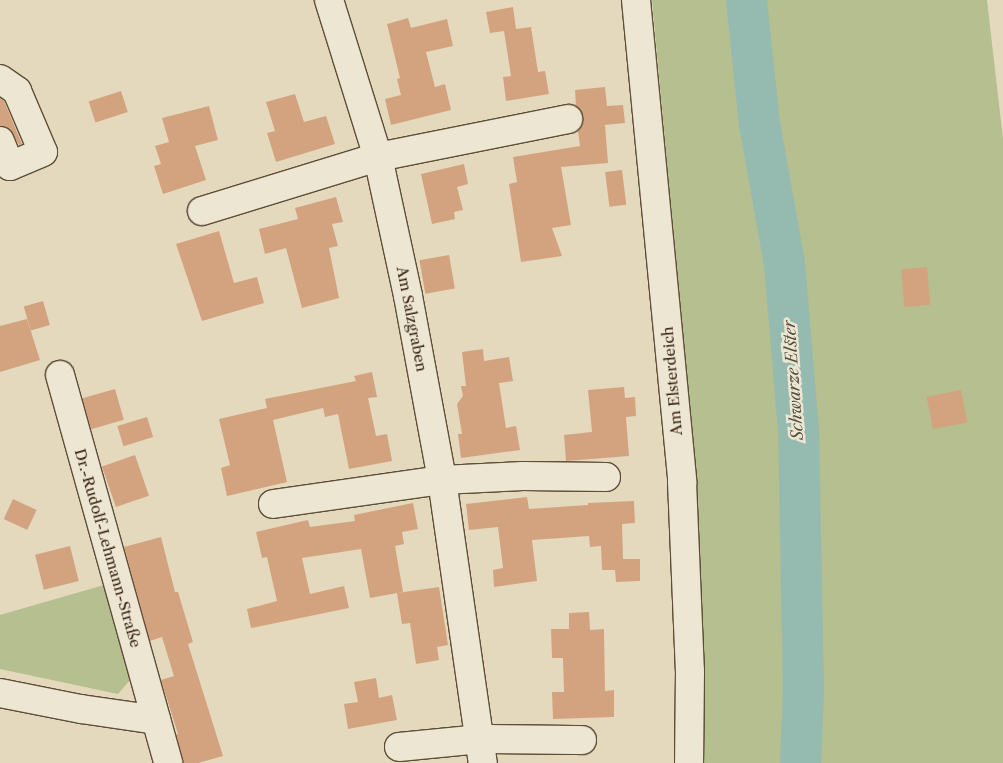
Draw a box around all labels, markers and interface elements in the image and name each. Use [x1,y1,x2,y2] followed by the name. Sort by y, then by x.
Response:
[393,265,431,373] street label: Am Salzgraben
[779,319,807,441] water label: Schwarze Elster
[658,326,686,436] street label: Am Elsterdeich
[71,446,145,650] street label: Dr.-Rudolf-Lehmann-Straße

